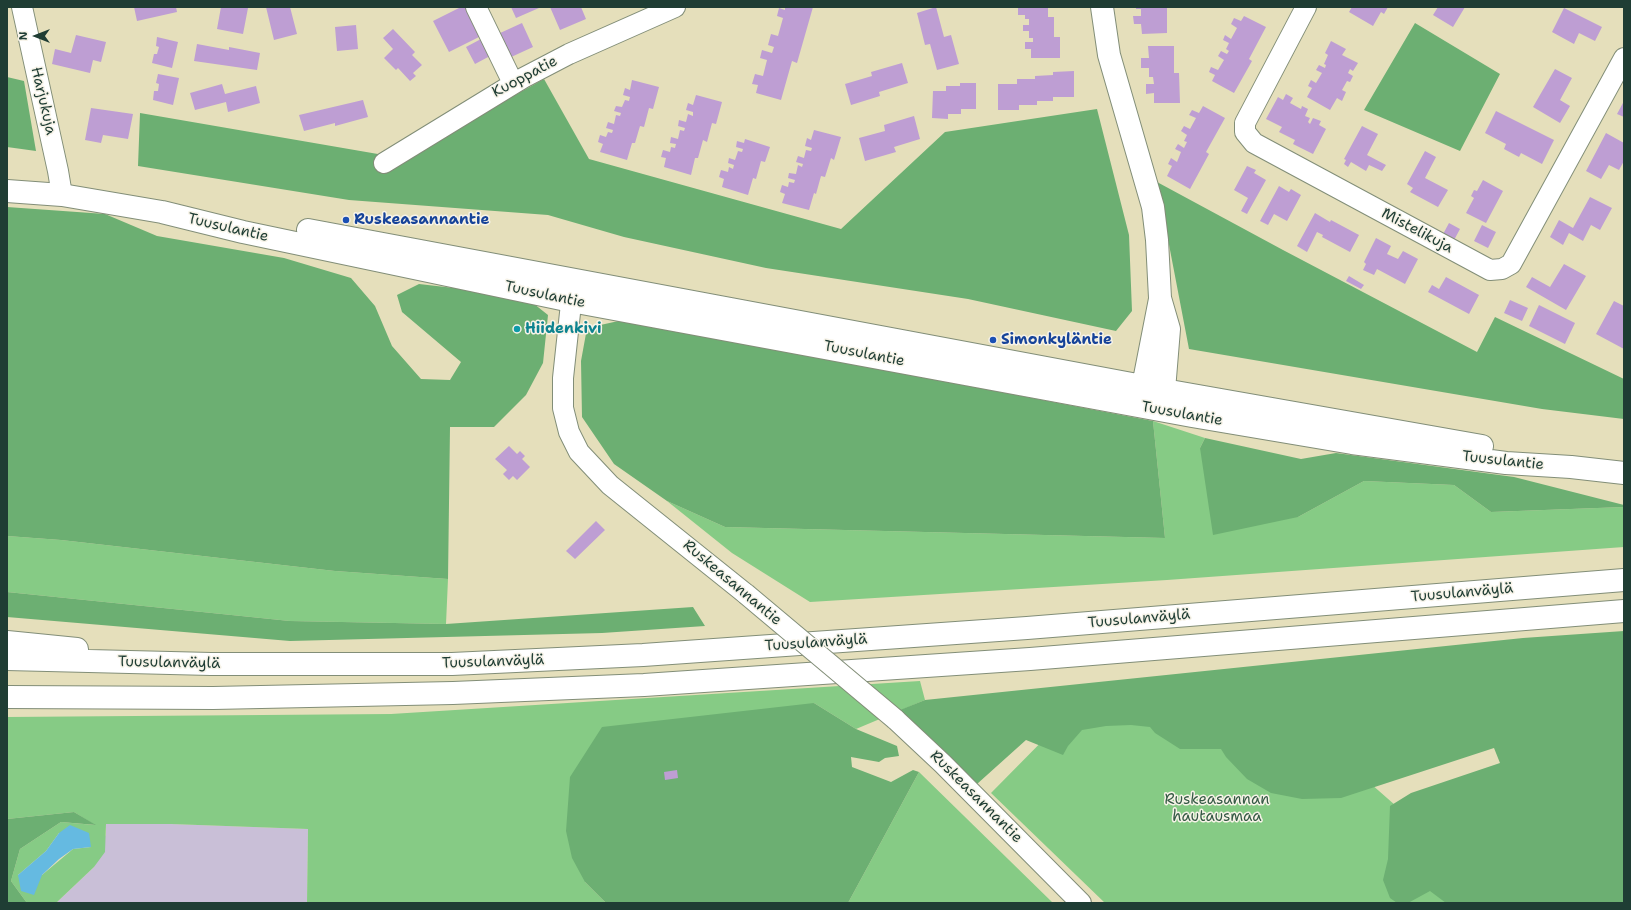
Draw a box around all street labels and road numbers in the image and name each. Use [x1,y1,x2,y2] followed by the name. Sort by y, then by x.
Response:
[489,52,561,102] street label: Kuoppatie
[26,65,60,137] street label: Harjukuja
[1378,205,1456,257] street label: Mistelikuja
[186,210,270,246] street label: Tuusulantie
[503,278,587,312] street label: Tuusulantie
[822,337,906,371] street label: Tuusulantie
[1140,398,1224,430] street label: Tuusulantie
[1461,448,1545,474] street label: Tuusulantie
[679,536,785,630] street label: Ruskeasannantie
[1410,580,1514,606] street label: Tuusulanväylä
[1087,606,1191,632] street label: Tuusulanväylä
[764,630,868,656] street label: Tuusulanväylä
[441,651,545,673] street label: Tuusulanväylä
[118,653,220,673] street label: Tuusulanväylä
[926,747,1026,847] street label: Ruskeasannantie

